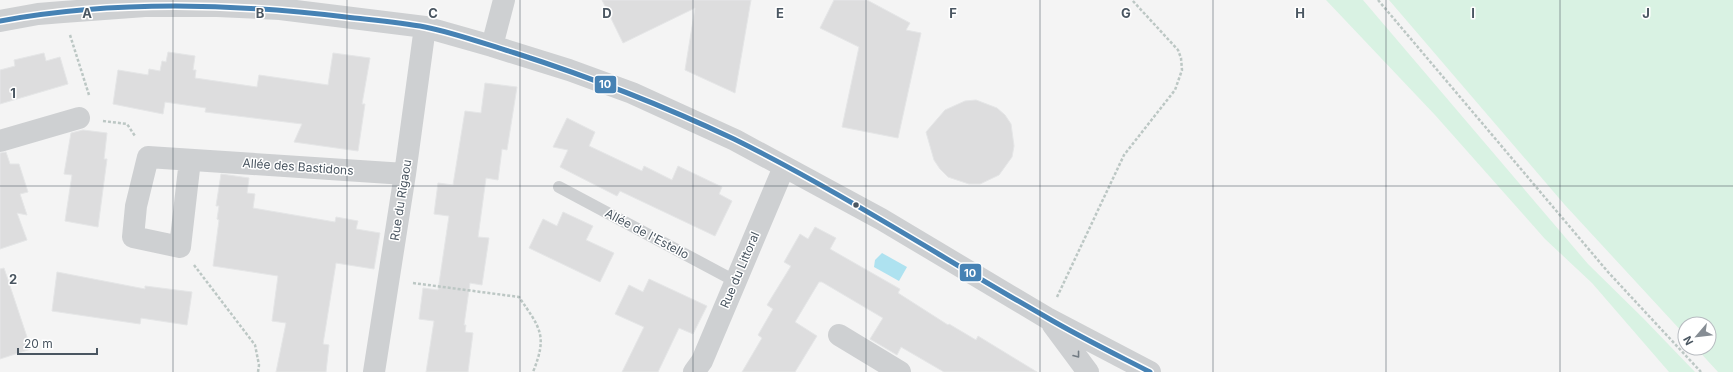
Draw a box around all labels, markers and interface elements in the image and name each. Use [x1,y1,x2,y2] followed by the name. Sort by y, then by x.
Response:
[82,5,92,21] text: A
[256,5,265,21] text: B
[428,5,438,21] text: C
[602,5,612,21] text: D
[776,5,784,21] text: E
[949,5,957,21] text: F
[1121,5,1131,21] text: G
[1295,5,1305,21] text: H
[1471,5,1475,21] text: I
[1642,5,1650,21] text: J
[594,75,617,94] line badge: 10
[599,77,611,91] text: 10
[10,85,16,101] text: 1
[242,155,354,178] street label: Allée des Bastidons
[387,158,414,242] street label: Rue du Rigaou
[851,200,861,210] unlabelled marker
[603,205,692,262] street label: Allée de l'Estello
[717,229,762,310] street label: Rue du Littoral
[959,263,982,282] line badge: 10
[964,266,976,280] text: 10
[9,271,17,287] text: 2
[1677,316,1717,356] north arrow
[18,330,97,356] scale bar
[1680,334,1696,348] text: N
[24,336,53,351] text: 20 m
[1073,351,1080,358] one-way arrow

